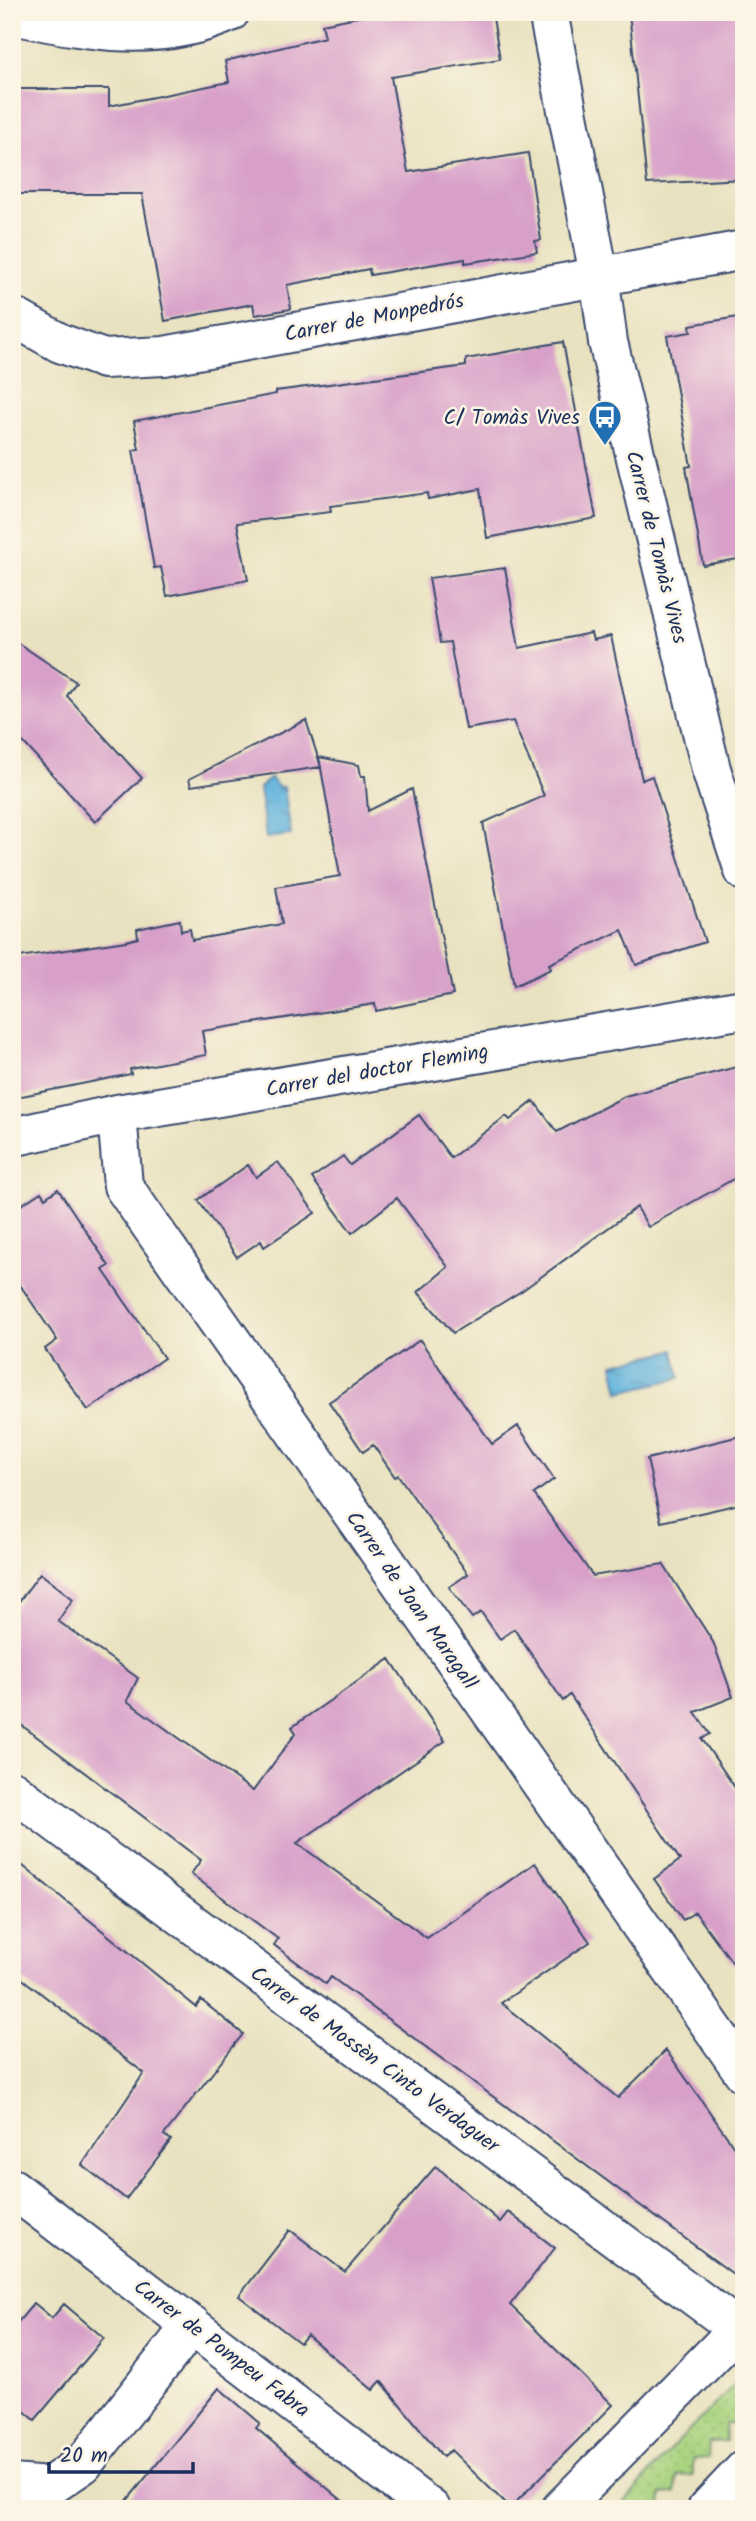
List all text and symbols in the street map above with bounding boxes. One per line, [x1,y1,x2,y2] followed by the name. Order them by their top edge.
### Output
[282,285,467,352] street label: Carrer de Monpedrós
[586,398,624,447] bus stop icon: C/ Tomàs Vives
[443,402,580,435] place label: C/ Tomàs Vives
[616,447,695,647] street label: Carrer de Tomàs Vives
[263,1036,491,1107] street label: Carrer del doctor Fleming
[337,1505,485,1697] street label: Carrer de Joan Maragall
[242,1958,507,2163] street label: Carrer de Mossèn Cinto Verdaguer
[126,2272,316,2427] street label: Carrer de Pompeu Fabra
[49,2430,192,2474] scale bar
[60,2440,108,2473] text: 20 m

